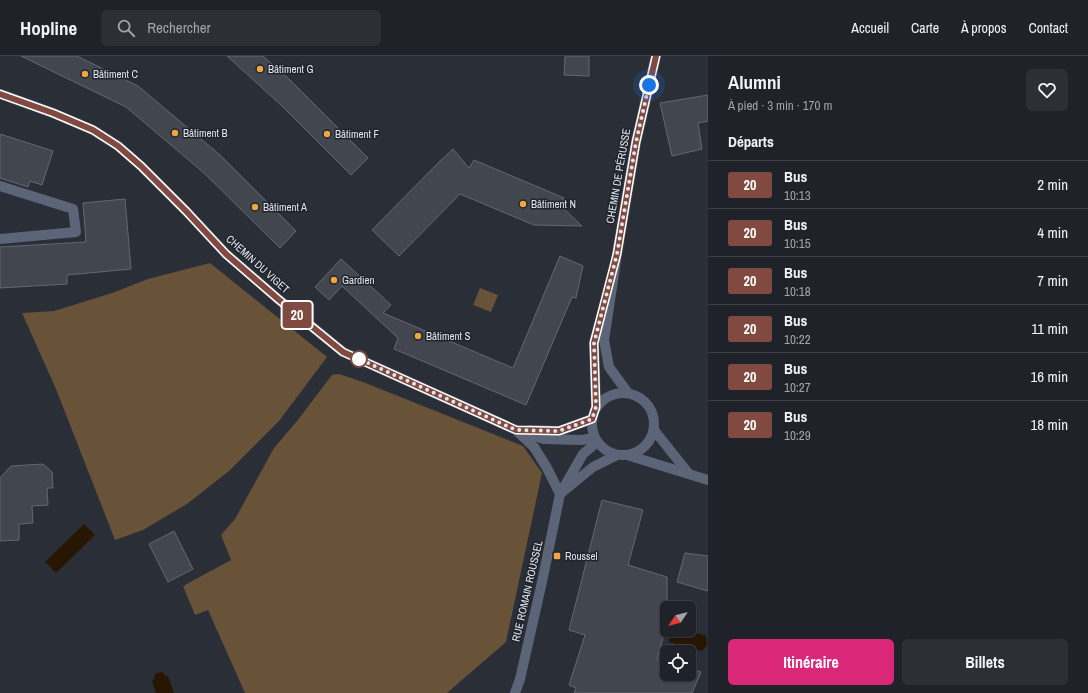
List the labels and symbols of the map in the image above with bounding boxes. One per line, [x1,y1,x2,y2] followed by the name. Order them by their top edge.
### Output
[268,62,314,76] place label: Bâtiment G
[255,64,265,74] marker: Bâtiment G
[93,67,139,81] place label: Bâtiment C
[80,69,90,79] marker: Bâtiment C
[639,75,659,95] your location
[183,126,228,140] place label: Bâtiment B
[335,127,380,141] place label: Bâtiment F
[603,127,633,225] street label: CHEMIN DE PÉRUSSE
[170,128,180,138] marker: Bâtiment B
[322,129,332,139] marker: Bâtiment F
[531,197,576,211] place label: Bâtiment N
[518,199,528,209] marker: Bâtiment N
[263,200,308,214] place label: Bâtiment A
[250,202,260,212] marker: Bâtiment A
[223,232,293,297] street label: CHEMIN DU VIGET
[342,273,375,287] place label: Gardien
[329,275,339,285] marker: Gardien
[279,302,315,328] line badge: 20
[426,329,471,343] place label: Bâtiment S
[413,331,423,341] marker: Bâtiment S
[350,350,368,368] unlabelled marker
[509,539,545,643] street label: RUE ROMAIN ROUSSEL
[565,549,598,563] place label: Roussel
[552,551,562,561] marker: Roussel
[660,601,696,637] north arrow

